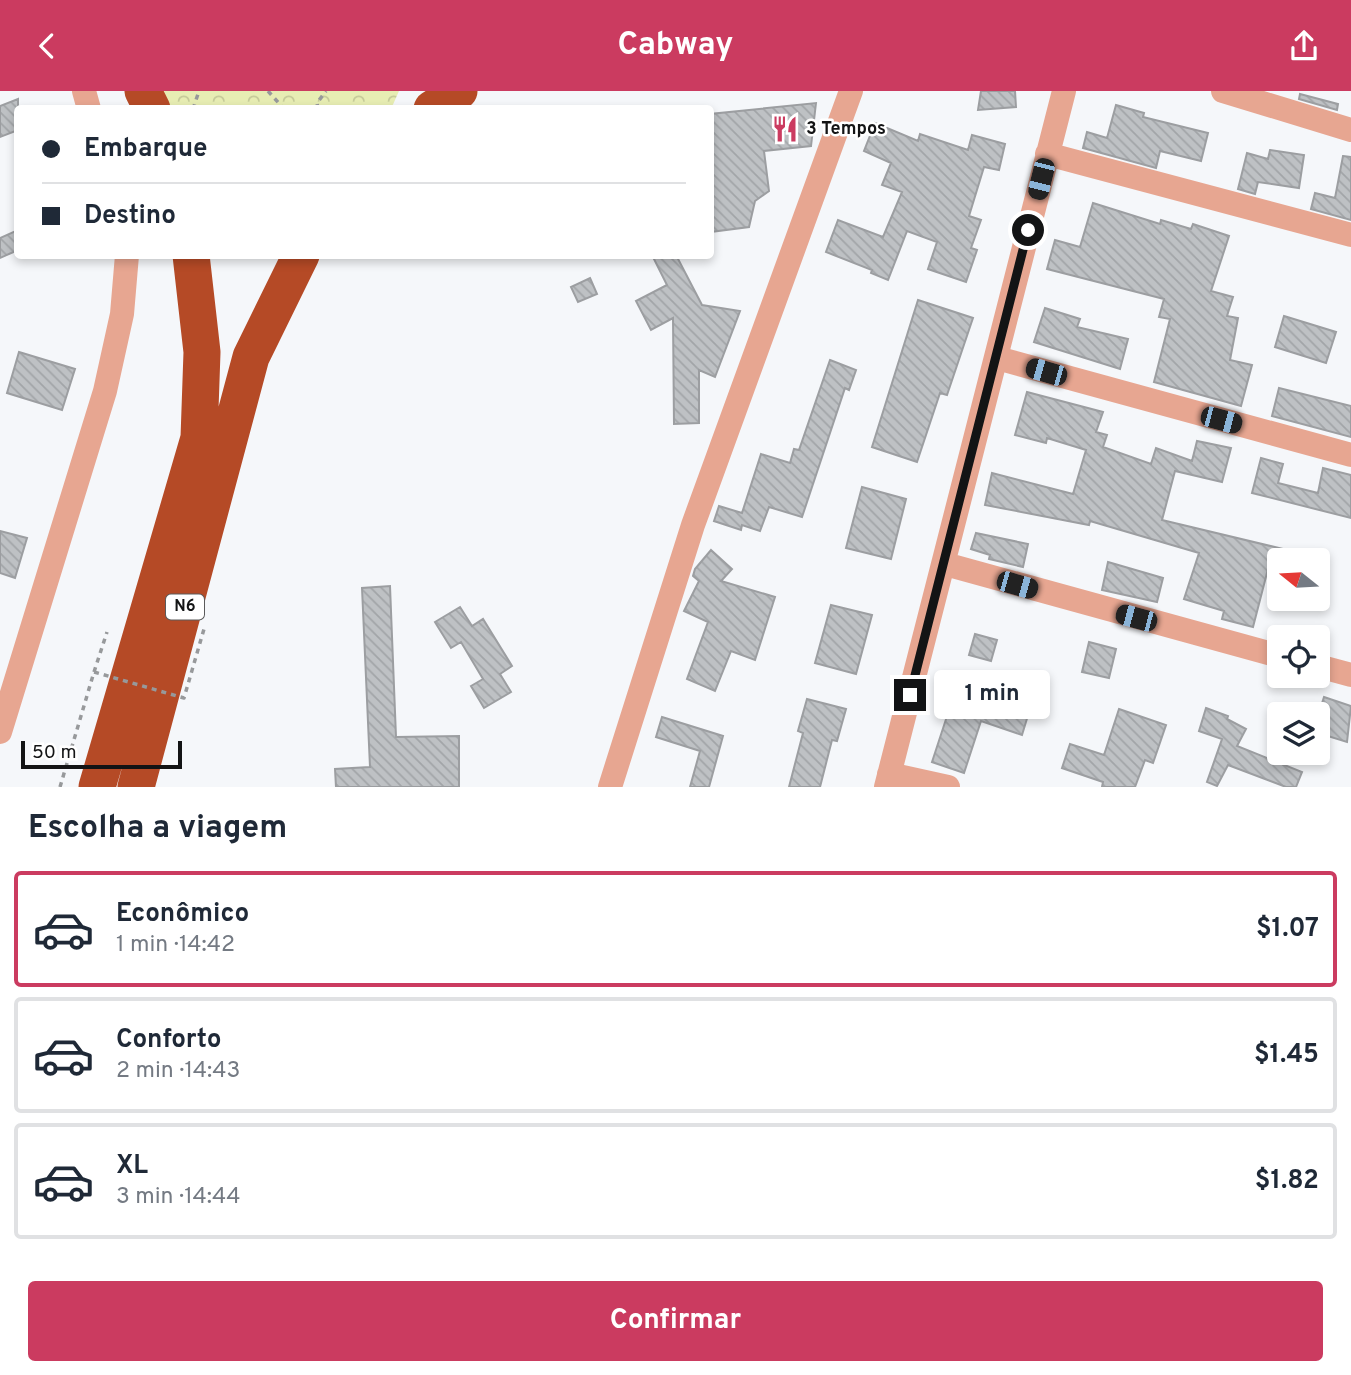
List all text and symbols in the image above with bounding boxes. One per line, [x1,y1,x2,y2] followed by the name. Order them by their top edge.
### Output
[618,26,733,66] text: Cabway
[28,27,66,65] icon: back
[1285,27,1323,65] icon: share
[770,114,800,144] restaurant icon: 3 Tempos
[806,118,886,141] place label: 3 Tempos
[84,133,207,166] text: Embarque
[1026,156,1057,202] car
[84,200,176,233] text: Destino
[1012,214,1044,246] route start
[1023,356,1070,388] car
[1198,404,1245,436] car
[1267,548,1330,611] north arrow
[1267,548,1330,765] map controls
[994,569,1041,601] car
[166,594,204,619] road number: N6
[1113,602,1160,634] car
[1267,625,1330,688] button: locate
[934,671,1050,719] callout: 1 min
[894,679,926,711] route end
[964,680,1020,709] text: 1 min
[1267,702,1330,765] button: layers
[21,738,182,770] scale bar
[32,741,77,765] text: 50 m
[28,809,287,849] text: Escolha a viagem
[32,898,95,961] icon: car
[116,898,249,931] text: Econômico
[1256,913,1319,946] text: $1.07
[116,931,235,960] text: 1 min · 14:42
[32,1024,95,1087] icon: car
[116,1024,222,1057] text: Conforto
[1254,1039,1319,1072] text: $1.45
[116,1057,240,1086] text: 2 min · 14:43
[32,1150,95,1213] icon: car
[116,1150,148,1183] text: XL
[1255,1165,1319,1198] text: $1.82
[116,1183,240,1212] text: 3 min · 14:44
[28,1281,1323,1361] button: Confirmar

